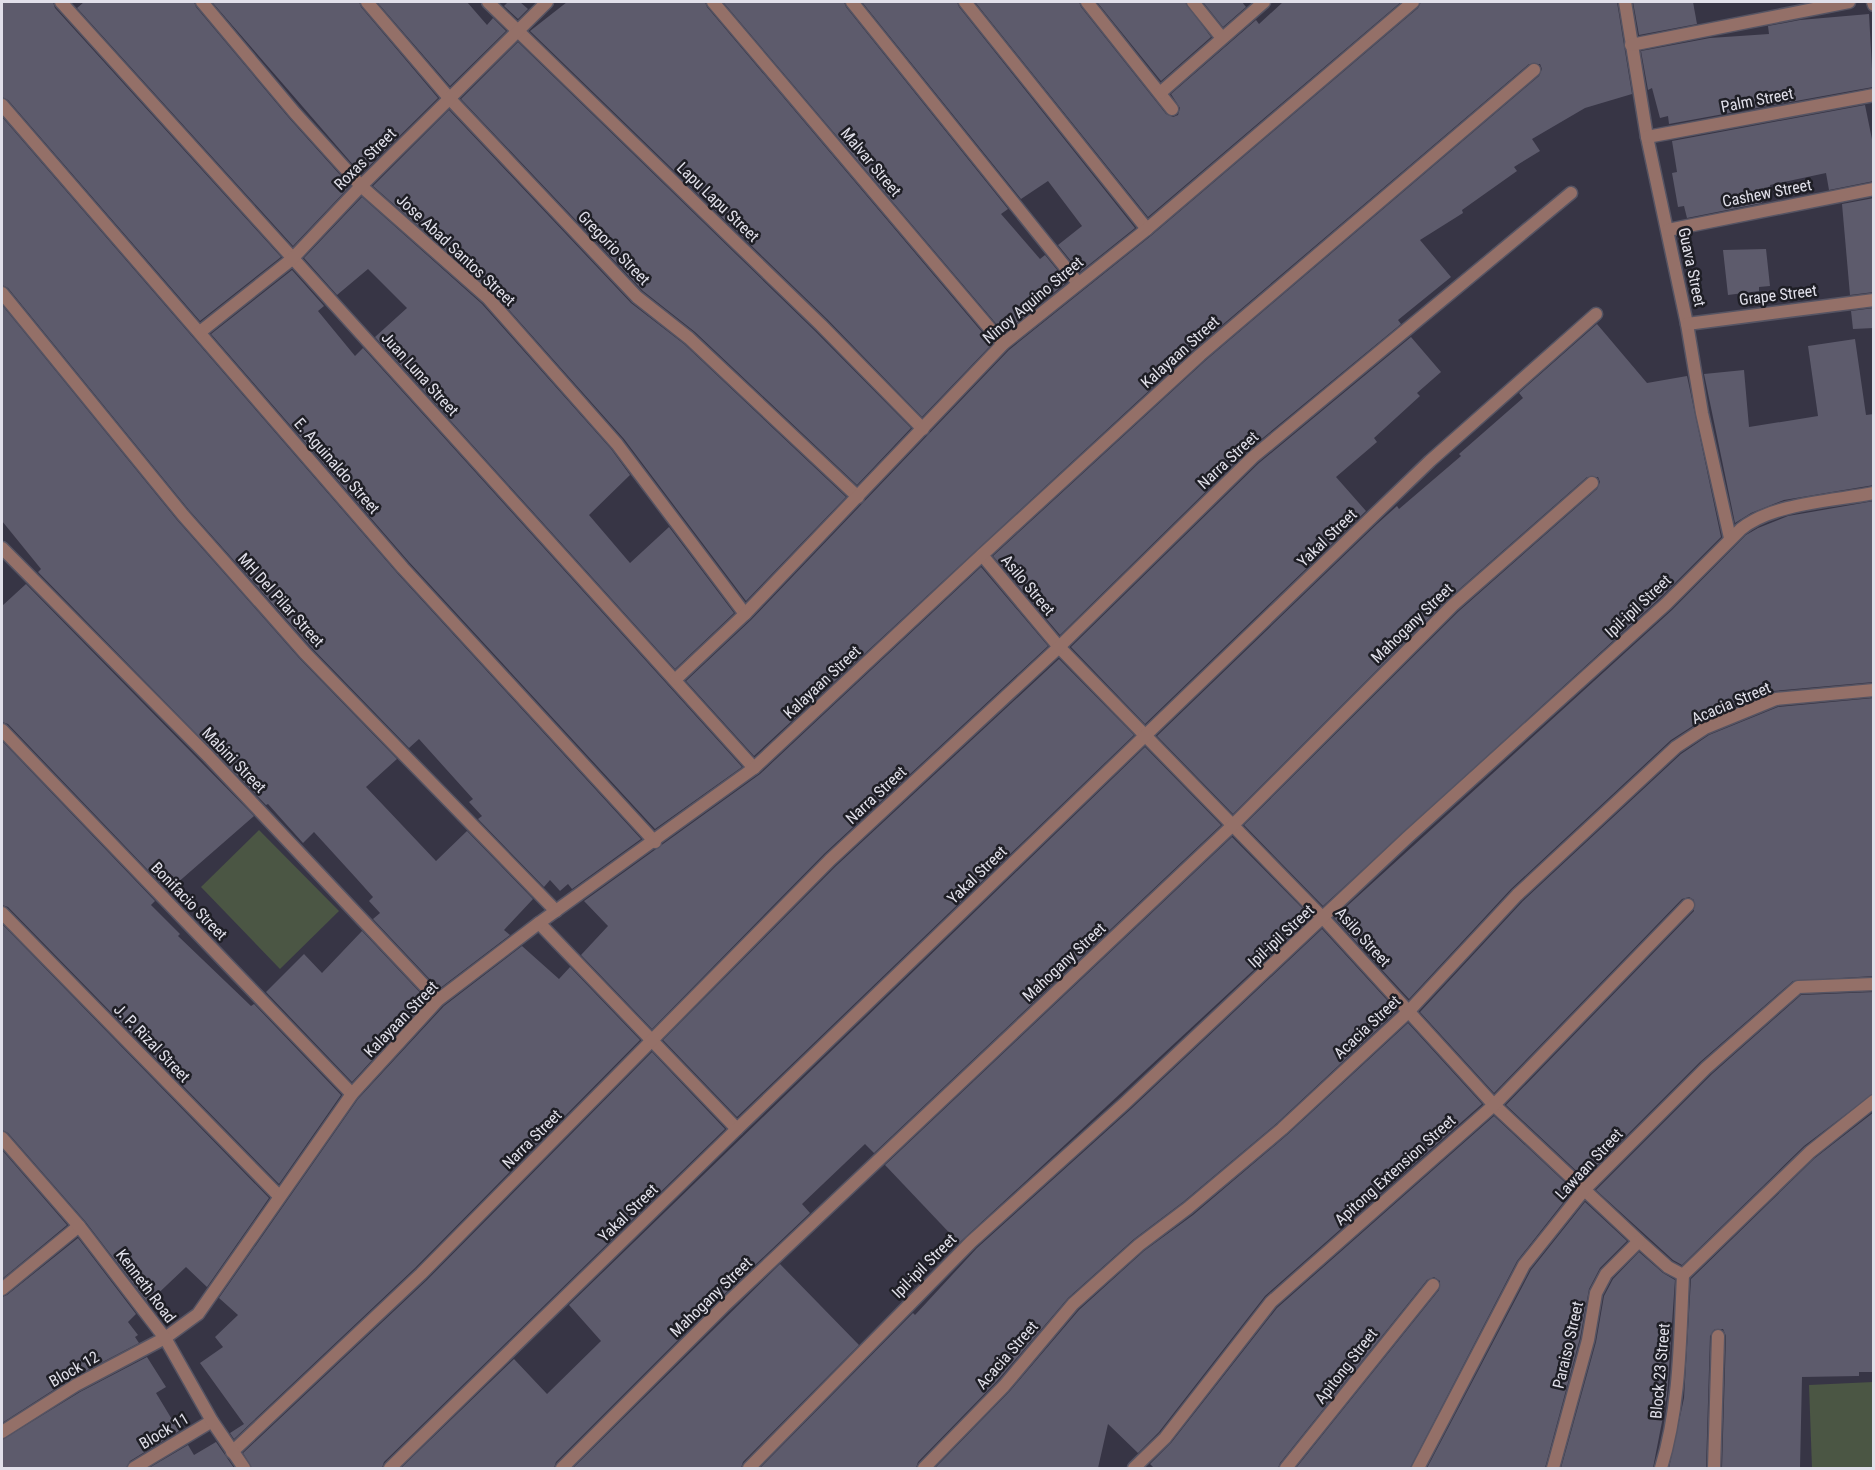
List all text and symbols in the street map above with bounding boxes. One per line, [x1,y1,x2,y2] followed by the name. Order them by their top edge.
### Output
[1719,84,1795,116] street label: Palm Street
[330,124,400,194] street label: Roxas Street
[837,124,905,200] street label: Malvar Street
[673,158,763,246] street label: Lapu Lapu Street
[1721,175,1814,211] street label: Cashew Street
[393,190,520,310] street label: Jose Abad Santos Street
[574,207,654,289] street label: Gregorio Street
[1674,226,1710,308] street label: Guava Street
[979,252,1087,348] street label: Ninoy Aquino Street
[1738,281,1818,309] street label: Grape Street
[1137,312,1223,392] street label: Kalayaan Street
[377,328,463,420] street label: Juan Luna Street
[290,414,384,518] street label: E. Aguinaldo Street
[1194,427,1262,493] street label: Narra Street
[1293,505,1361,571] street label: Yakal Street
[234,549,328,651] street label: MH Del Pilar Street
[997,551,1059,619] street label: Asilo Street
[1601,570,1675,641] street label: Ipil-ipil Street
[1367,579,1457,667] street label: Mahogany Street
[780,641,865,723] street label: Kalayaan Street
[1689,678,1774,728] street label: Acacia Street
[198,723,270,797] street label: Mabini Street
[842,762,910,828] street label: Narra Street
[943,842,1011,908] street label: Yakal Street
[147,858,231,944] street label: Bonifacio Street
[1244,900,1318,971] street label: Ipil-ipil Street
[1331,903,1395,971] street label: Asilo Street
[1019,919,1110,1005] street label: Mahogany Street
[360,977,442,1061] street label: Kalayaan Street
[1330,991,1404,1063] street label: Acacia Street
[110,1000,194,1086] street label: J. P. Rizal Street
[498,1105,566,1173] street label: Narra Street
[1331,1111,1459,1229] street label: Apitong Extension Street
[1551,1124,1627,1203] street label: Lawaan Street
[594,1180,662,1246] street label: Yakal Street
[888,1230,960,1302] street label: Ipil-ipil Street
[112,1245,180,1327] street label: Kenneth Road
[666,1253,756,1341] street label: Mahogany Street
[1549,1299,1587,1390] street label: Paraiso Street
[972,1317,1042,1393] street label: Acacia Street
[1646,1322,1674,1419] street label: Block 23 Street
[1311,1324,1381,1407] street label: Apitong Street
[46,1347,102,1391] street label: Block 12
[136,1409,192,1453] street label: Block 11

